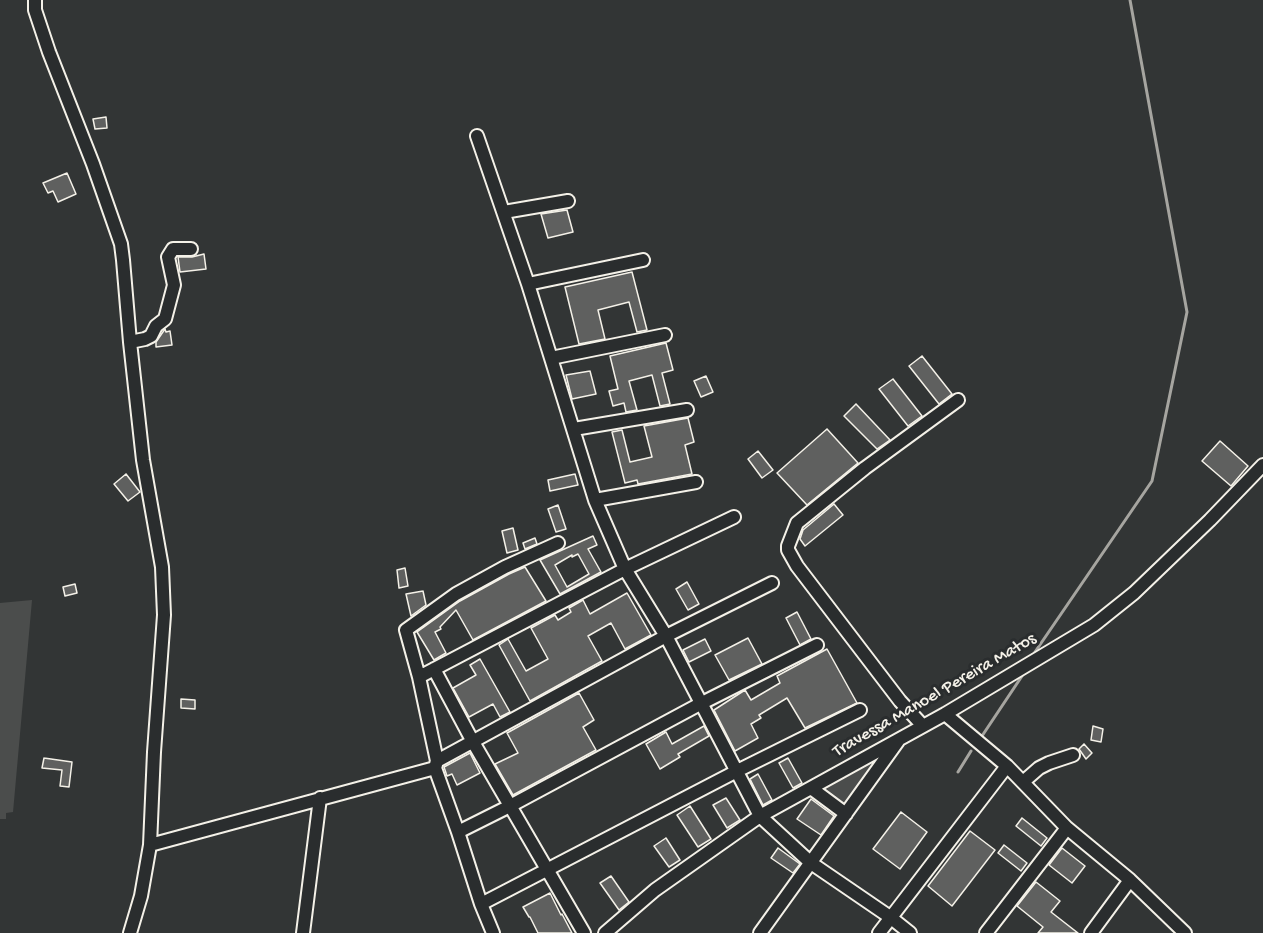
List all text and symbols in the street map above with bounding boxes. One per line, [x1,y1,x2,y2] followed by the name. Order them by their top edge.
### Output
[830,629,1040,763] street label: Travessa Manoel Pereira Matos

